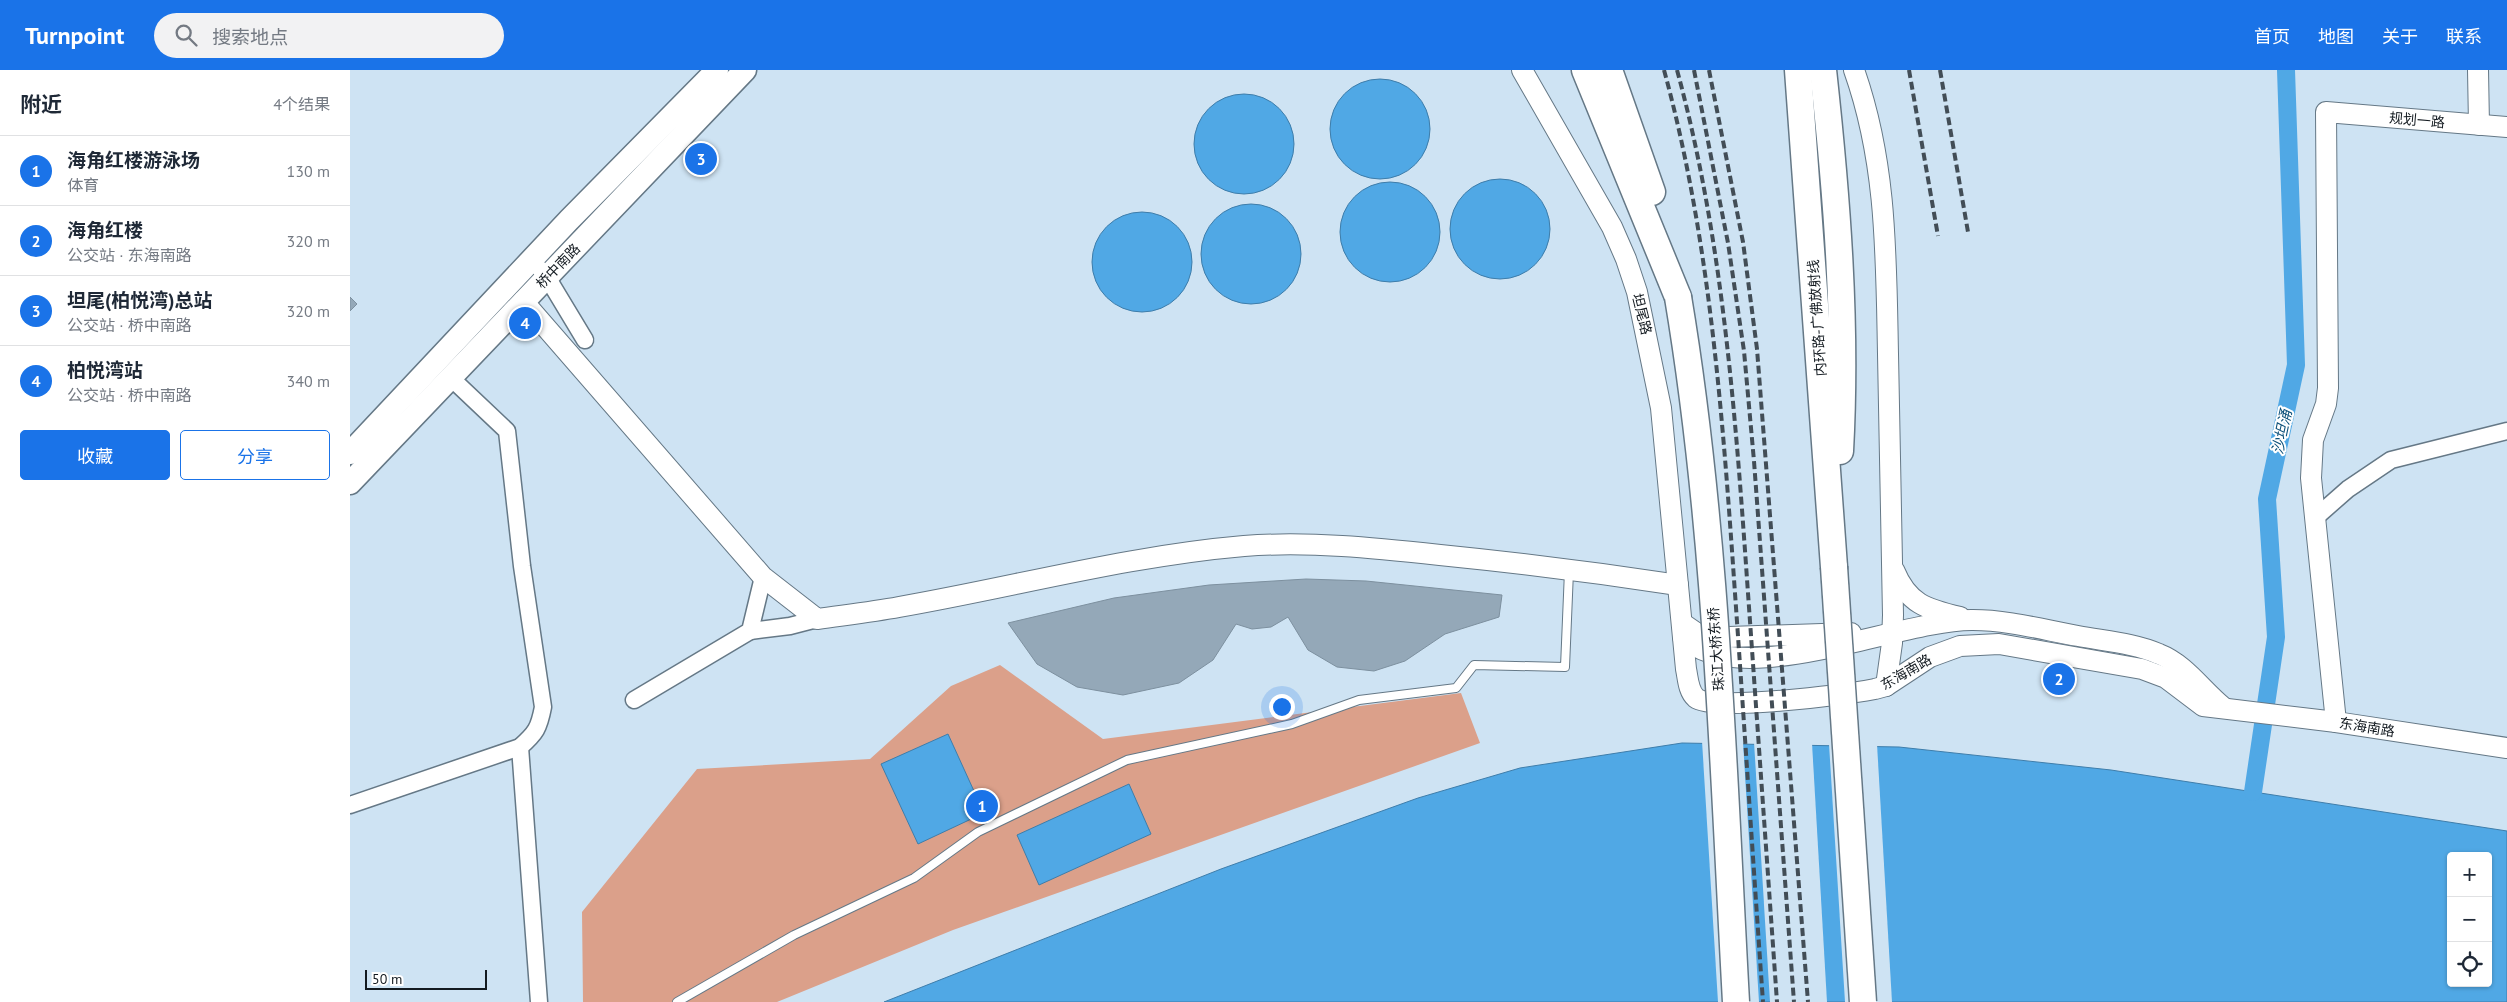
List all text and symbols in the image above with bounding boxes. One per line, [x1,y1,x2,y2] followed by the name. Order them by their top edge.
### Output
[154,13,504,58] search box
[25,20,124,51] text: Turnpoint
[172,21,200,49] icon: search
[212,25,288,49] text: 搜索地点
[2254,25,2290,48] text: 首页
[2318,25,2354,48] text: 地图
[2382,25,2418,48] text: 关于
[2446,25,2482,48] text: 联系
[20,91,62,118] text: 附近
[273,94,330,114] text: 4个结果
[2388,109,2446,131] street label: 规划一路
[685,140,717,178] pin: 3
[67,148,200,172] text: 海角红楼游泳场
[31,161,41,181] text: 1
[287,161,330,181] text: 130 m
[67,175,99,195] text: 体育
[67,218,143,242] text: 海角红楼
[31,231,41,251] text: 2
[287,231,330,251] text: 320 m
[532,240,584,292] street label: 桥中南路
[67,245,192,265] text: 公交站 · 东海南路
[1804,259,1830,377] street label: 内环路-广佛放射线
[67,288,212,312] text: 坦尾(柏悦湾)总站
[1628,291,1656,337] street label: 坦尾路
[31,301,41,321] text: 3
[287,301,330,321] text: 320 m
[509,304,541,342] pin: 4
[67,315,192,335] text: 公交站 · 桥中南路
[67,358,143,382] text: 柏悦湾站
[31,371,41,391] text: 4
[287,371,330,391] text: 340 m
[67,385,192,405] text: 公交站 · 桥中南路
[2268,406,2296,456] water label: 沙坦涌
[20,430,170,480] button: 收藏
[180,430,330,480] button: 分享
[1704,606,1728,692] street label: 珠江大桥东桥
[1877,650,1935,694] street label: 东海南路
[2043,660,2075,698] pin: 2
[1269,694,1295,720] your location
[2338,714,2396,740] street label: 东海南路
[966,787,998,825] pin: 1
[2447,852,2492,987] map controls
[2447,852,2492,897] button: +
[2447,897,2492,942] button: −
[2447,942,2492,987] button: locate
[365,967,488,990] scale bar
[372,970,402,988] text: 50 m

